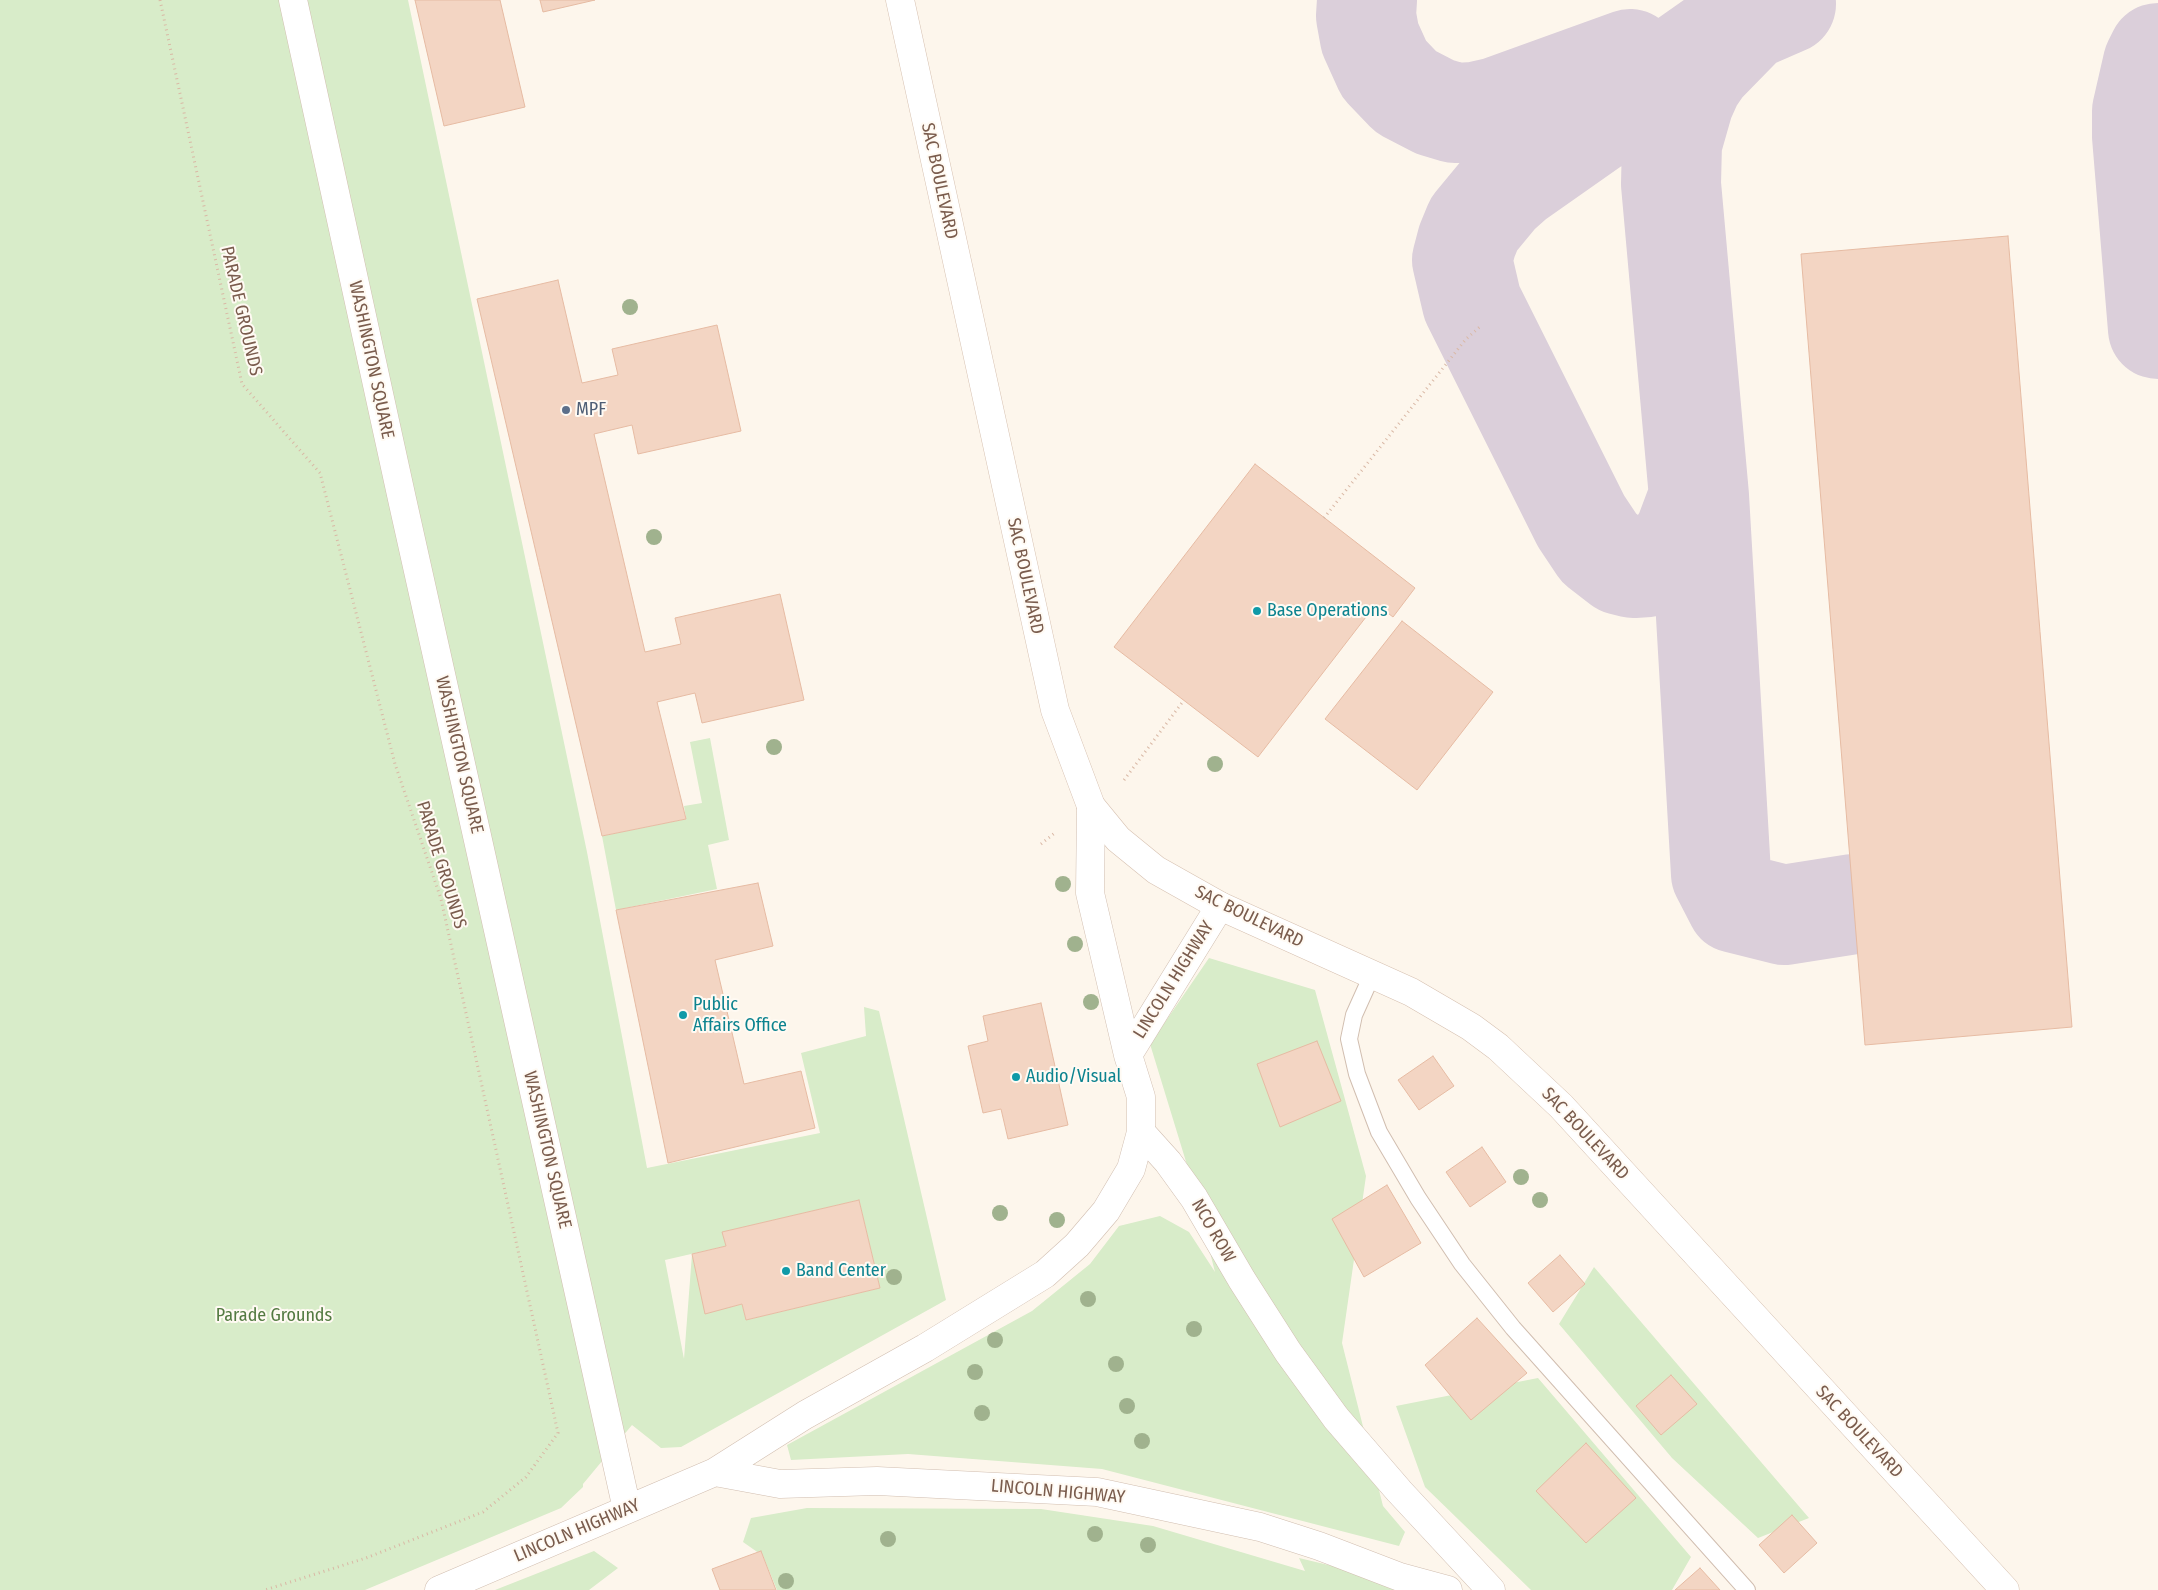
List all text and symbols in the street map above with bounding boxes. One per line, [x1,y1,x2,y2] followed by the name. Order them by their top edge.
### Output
[916,121,962,241] street label: SAC BOULEVARD
[216,244,266,378] street label: PARADE GROUNDS
[344,279,398,441] street label: WASHINGTON SQUARE
[576,399,606,421] place label: MPF
[560,404,572,416] marker: MPF
[1002,516,1048,636] street label: SAC BOULEVARD
[1267,600,1388,622] place label: Base Operations
[1251,605,1263,617] marker: Base Operations
[430,674,488,836] street label: WASHINGTON SQUARE
[411,799,471,931] street label: PARADE GROUNDS
[1191,881,1307,953] street label: SAC BOULEVARD
[1129,917,1219,1043] street label: LINCOLN HIGHWAY
[693,994,787,1036] place label: Public Affairs Office
[677,1009,689,1021] marker: Public Affairs Office
[1026,1066,1121,1088] place label: Audio/Visual
[518,1069,576,1231] street label: WASHINGTON SQUARE
[1010,1071,1022,1083] marker: Audio/Visual
[1537,1083,1633,1185] street label: SAC BOULEVARD
[1186,1195,1240,1267] street label: NCO ROW
[796,1260,886,1282] place label: Band Center
[780,1265,792,1277] marker: Band Center
[216,1305,332,1327] park label: Parade Grounds
[1811,1381,1907,1483] street label: SAC BOULEVARD
[990,1475,1126,1509] street label: LINCOLN HIGHWAY
[511,1495,643,1567] street label: LINCOLN HIGHWAY

